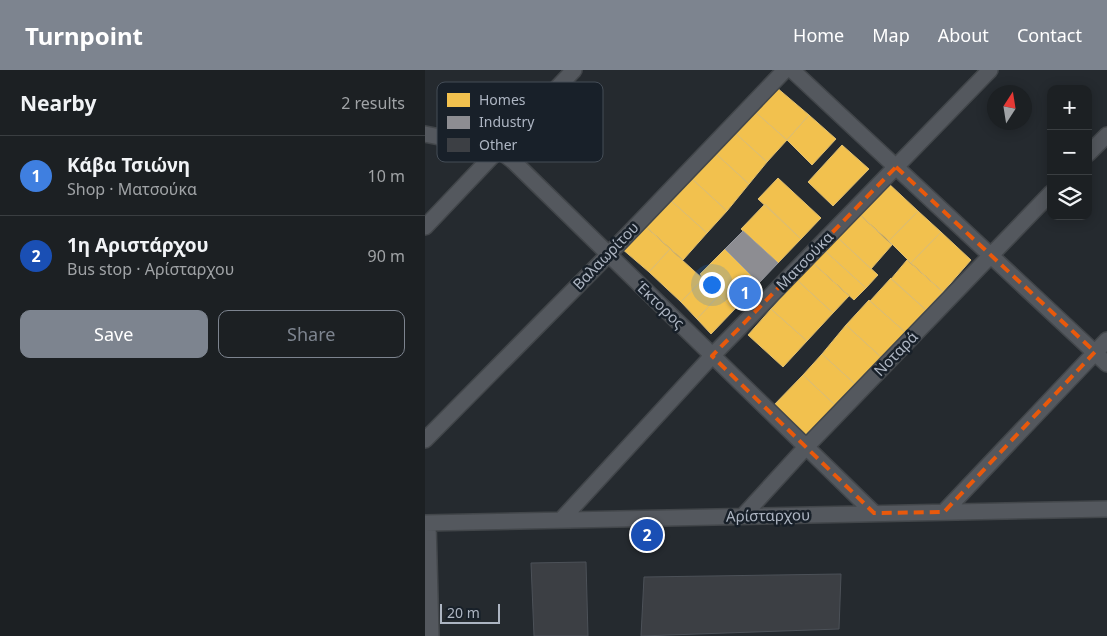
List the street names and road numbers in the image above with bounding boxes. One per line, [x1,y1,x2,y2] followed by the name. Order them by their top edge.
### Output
[568,217,643,293] street label: Βαλαωρίτου
[771,226,838,294] street label: Ματσούκα
[632,276,689,332] street label: Έκτορος
[869,326,922,380] street label: Νοταρά
[726,504,810,526] street label: Αρίσταρχου

